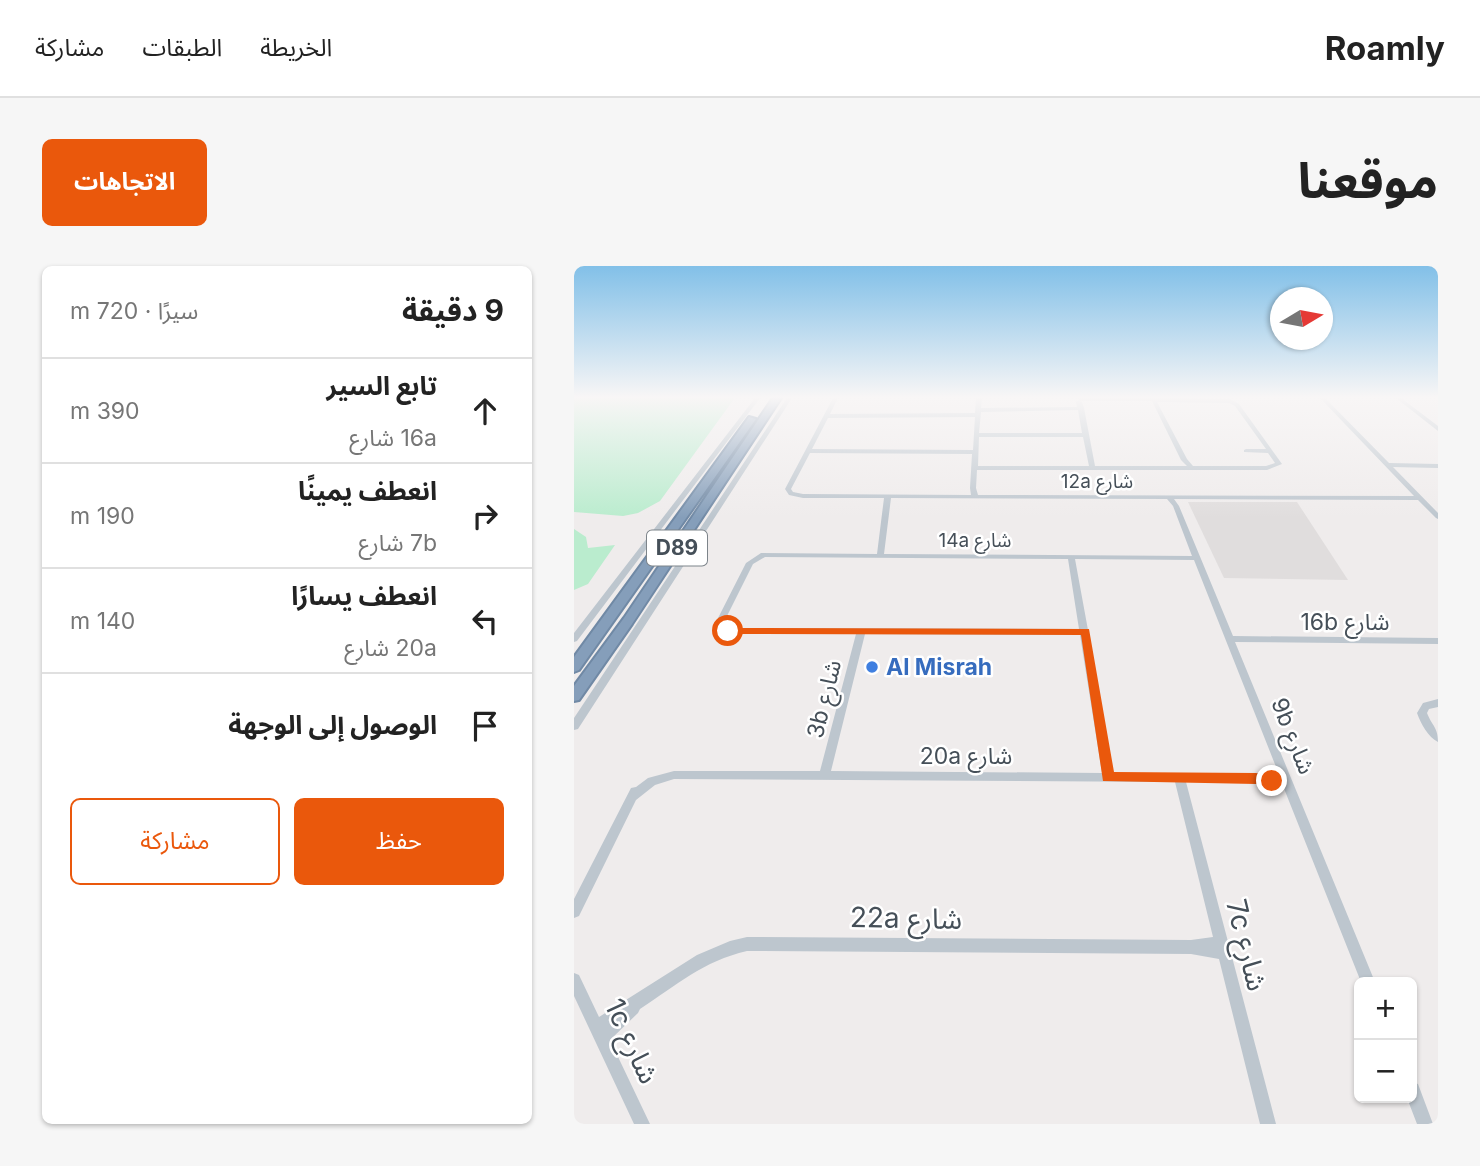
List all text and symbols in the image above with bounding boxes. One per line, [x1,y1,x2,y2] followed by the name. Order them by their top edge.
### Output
[1325,28,1445,68] text: Roamly
[35,33,104,62] text: مشاركة
[142,33,222,62] text: الطبقات
[260,33,332,62] text: الخريطة
[42,139,207,226] button: الاتجاهات
[1298,151,1438,210] text: موقعنا
[1270,287,1333,350] north arrow
[402,292,504,328] text: 9 دقيقة
[70,297,198,325] text: سيرًا · 720 m
[327,370,437,401] text: تابع السير
[466,392,504,430] icon: ahead
[70,397,140,425] text: 390 m
[349,424,437,452] text: 16a شارع
[1061,470,1133,495] street label: 12a شارع
[298,475,437,506] text: انعطف يمينًا
[466,497,504,535] icon: right
[70,502,135,530] text: 190 m
[359,529,437,557] text: 7b شارع
[938,529,1012,554] street label: 14a شارع
[647,530,707,566] road number: D89
[291,580,437,611] text: انعطف يسارًا
[466,602,504,640] icon: left
[70,607,135,635] text: 140 m
[1301,608,1390,639] street label: 16b شارع
[712,615,743,646] route start
[344,634,437,662] text: 20a شارع
[886,653,992,681] place label: Al Misrah
[801,657,850,742] street label: 3b شارع
[864,659,880,675] marker: Al Misrah
[1262,694,1321,779] street label: 9b شارع
[466,707,504,745] icon: arrive
[228,709,437,740] text: الوصول إلى الوجهة
[920,742,1012,773] street label: 20a شارع
[1256,765,1287,796] route end
[70,798,280,885] button: مشاركة
[294,798,504,885] button: حفظ
[1215,896,1275,995] street label: 7c شارع
[849,900,962,940] street label: 22a شارع
[1354,977,1417,1103] map controls
[1354,977,1417,1040] button: +
[594,993,666,1091] street label: 1c شارع
[1354,1040,1417,1103] button: −

